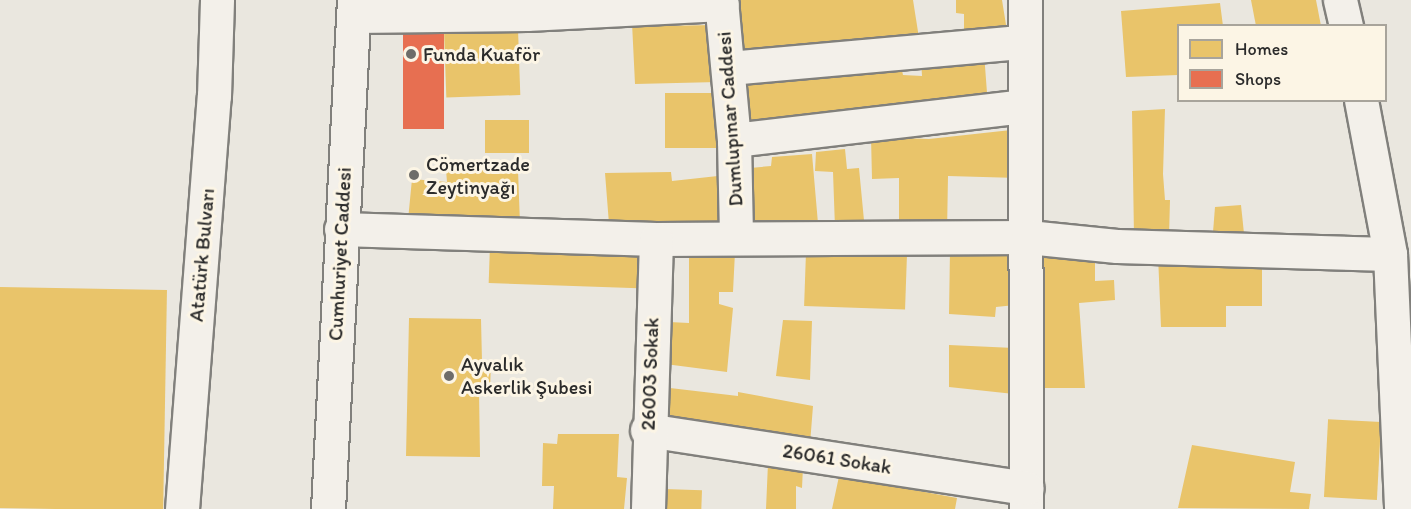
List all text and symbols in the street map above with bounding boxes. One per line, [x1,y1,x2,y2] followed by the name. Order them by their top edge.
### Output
[1177,24,1387,102] legend
[712,30,748,208] street label: Dumlupınar Caddesi
[1235,38,1288,60] text: Homes
[423,42,539,66] place label: Funda Kuaför
[404,47,418,61] marker: Funda Kuaför
[1235,68,1281,90] text: Shops
[426,152,530,199] place label: Cömertzade Zeytinyağı
[323,166,357,342] street label: Cumhuriyet Caddesi
[407,168,421,182] marker: Cömertzade Zeytinyağı
[184,187,220,323] street label: Atatürk Bulvarı
[636,317,664,431] street label: 26003 Sokak
[461,352,592,399] place label: Ayvalık Askerlik Şubesi
[442,369,456,383] marker: Ayvalık Askerlik Şubesi
[781,439,893,479] street label: 26061 Sokak

